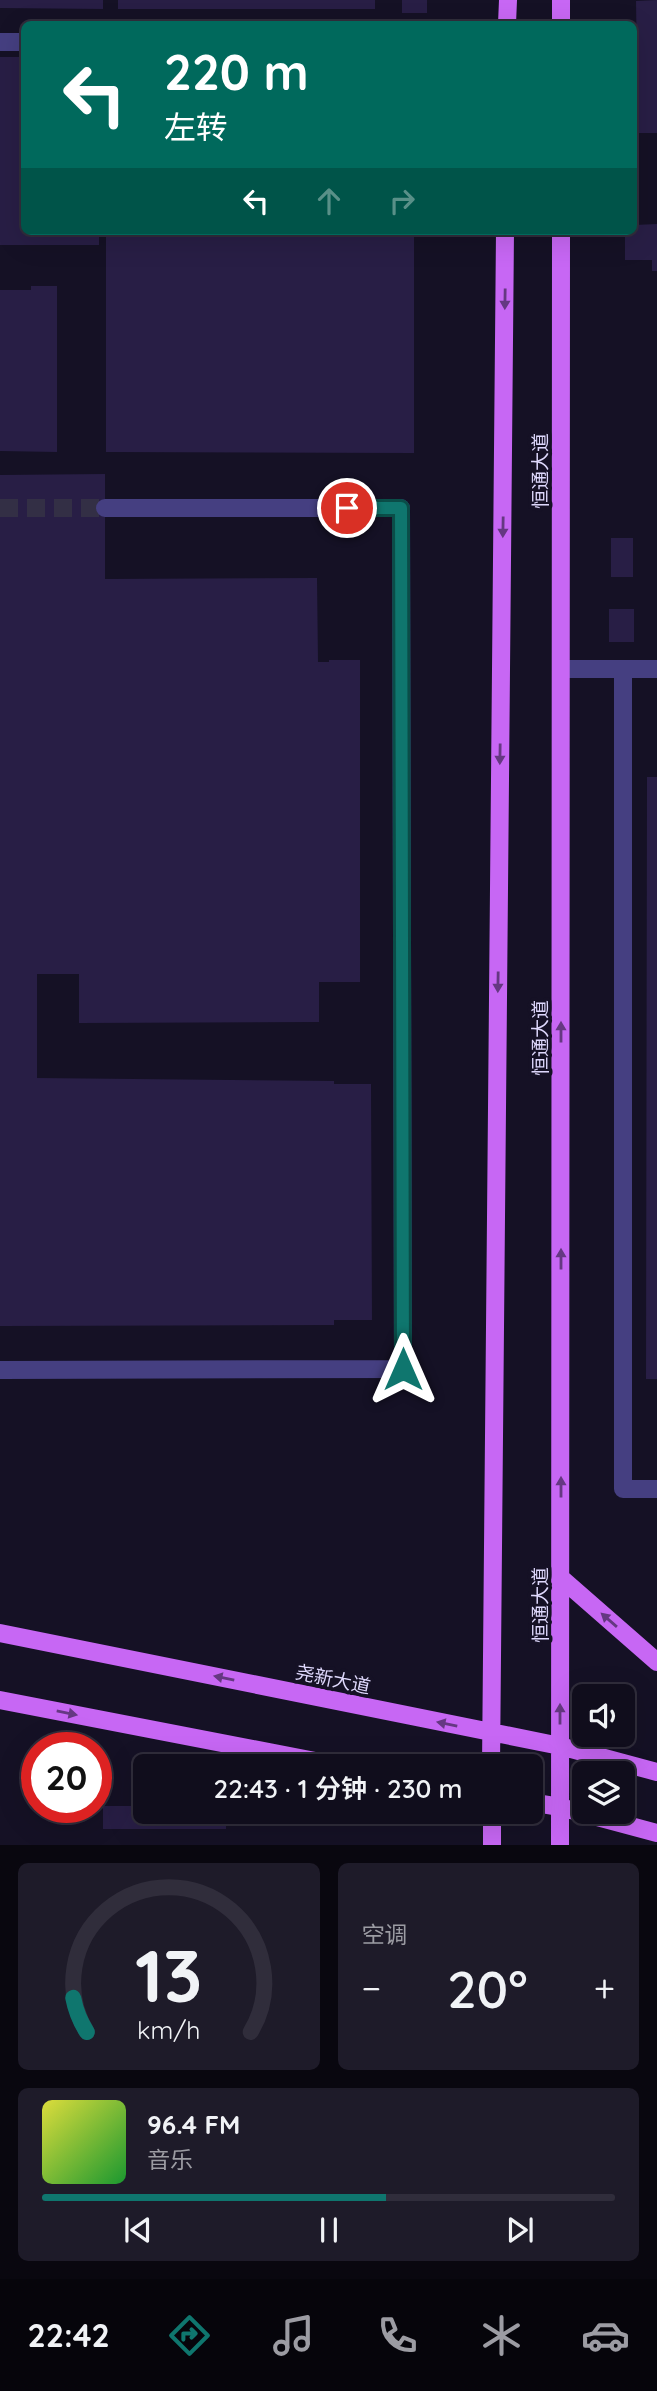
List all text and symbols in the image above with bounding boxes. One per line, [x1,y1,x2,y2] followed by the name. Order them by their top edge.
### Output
[164,41,309,102] text: 220 m
[49,49,140,140] icon: left
[164,107,228,147] text: 左转
[237,182,275,220] icon: left
[310,182,348,220] icon: ahead
[383,182,421,220] icon: right
[499,288,511,310] one-way arrow
[528,433,552,509] street label: 恒通大道
[317,478,377,538] pin
[328,489,366,527] icon: arrive
[497,516,509,538] one-way arrow
[495,743,506,765] one-way arrow
[492,971,504,993] one-way arrow
[528,1000,552,1076] street label: 恒通大道
[555,1021,567,1043] one-way arrow
[555,1248,567,1270] one-way arrow
[366,1332,440,1406] position arrow
[555,1476,567,1498] one-way arrow
[528,1567,552,1643] street label: 恒通大道
[600,1612,618,1628] one-way arrow
[293,1659,373,1699] street label: 尧新大道
[213,1673,235,1684] one-way arrow
[572,1684,635,1824] map controls
[572,1684,635,1747] button: sound
[554,1703,566,1725] one-way arrow
[56,1708,78,1719] one-way arrow
[436,1718,458,1729] one-way arrow
[21,1732,112,1823] speed limit sign: 20
[572,1761,635,1824] button: layers
[214,1772,462,1805] text: 22:43 · 1 分钟 · 230 m
[362,1920,408,1949] text: 空调
[135,1930,202,2021] text: 13
[447,1956,528,2021] text: 20°
[362,1964,381,2012] text: −
[594,1964,615,2012] text: +
[137,2014,200,2045] text: km/h
[147,2108,240,2141] text: 96.4 FM
[147,2145,193,2174] text: 音乐
[119,2211,157,2249] icon: previous
[310,2211,348,2249] icon: pause
[501,2211,539,2249] icon: next
[165,2311,214,2360] icon: directions
[269,2311,318,2360] icon: music
[373,2311,422,2360] icon: phone
[477,2311,526,2360] icon: climate
[581,2311,630,2360] icon: car
[27,2315,110,2355] text: 22:42

